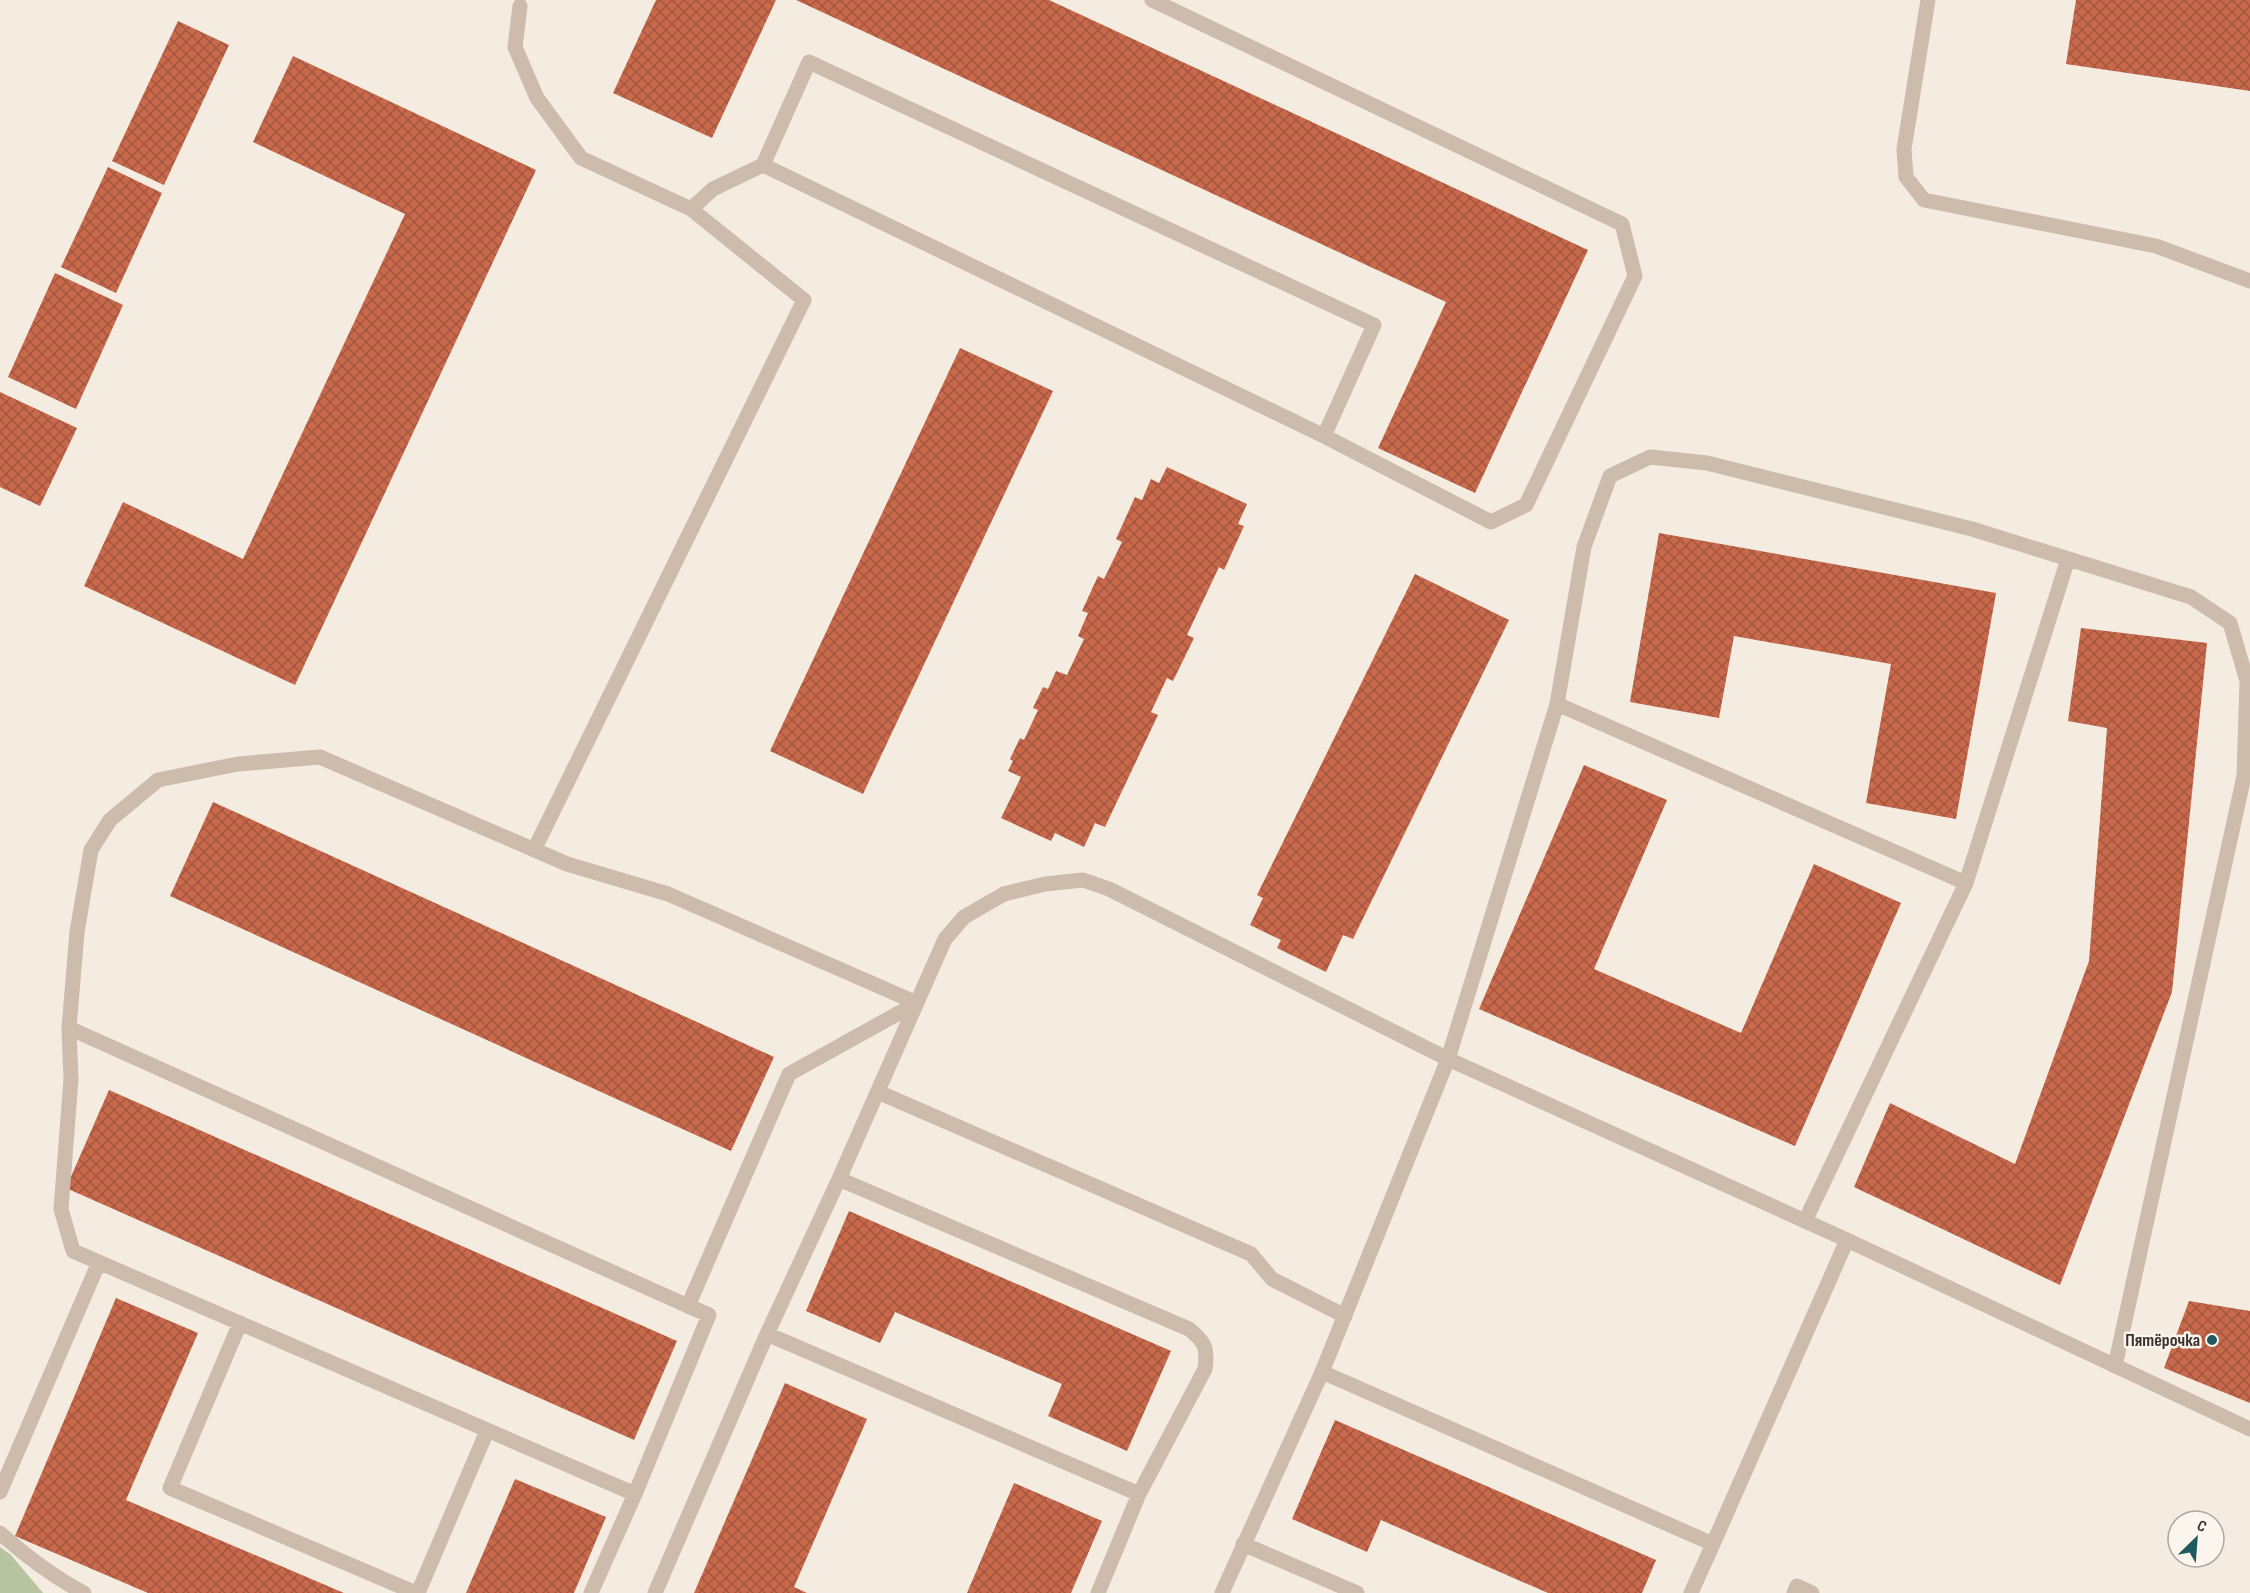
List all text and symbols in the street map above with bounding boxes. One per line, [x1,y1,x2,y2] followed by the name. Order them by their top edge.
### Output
[2125,1330,2200,1351] place label: Пятёрочка
[2205,1333,2219,1347] marker: Пятёрочка
[2166,1509,2226,1569] north arrow
[2194,1516,2209,1537] text: С

